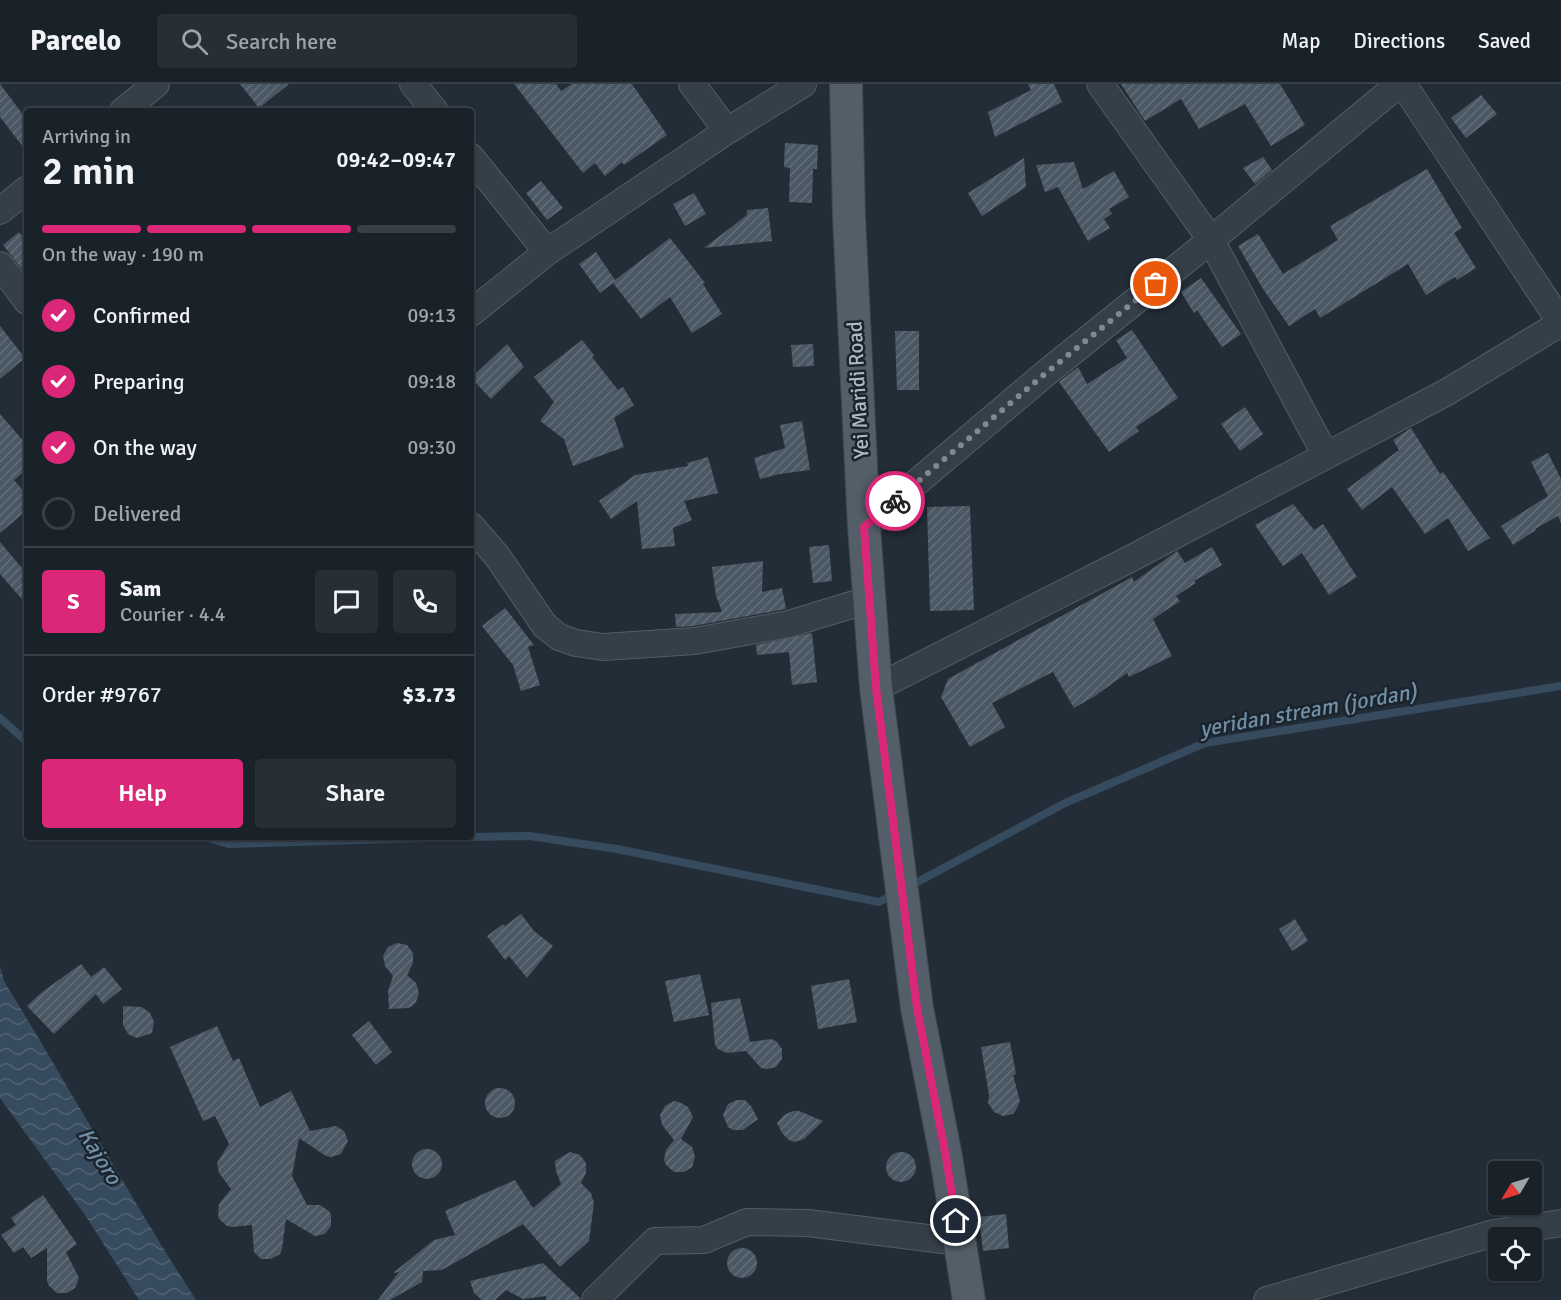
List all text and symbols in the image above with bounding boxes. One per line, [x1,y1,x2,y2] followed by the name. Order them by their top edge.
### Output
[157,14,577,68] search box
[30,24,121,58] text: Parcelo
[178,25,211,58] icon: search
[226,28,337,55] text: Search here
[1282,28,1320,54] text: Map
[1353,28,1445,54] text: Directions
[1478,28,1531,54] text: Saved
[42,124,131,149] text: Arriving in
[337,146,456,173] text: 09:42–09:47
[42,147,135,195] text: 2 min
[42,242,204,267] text: On the way · 190 m
[1130,258,1181,309] pin
[1139,267,1172,300] icon: bag
[42,299,75,332] icon: check
[93,302,191,329] text: Confirmed
[407,303,456,328] text: 09:13
[841,320,875,460] street label: Yei Maridi Road
[42,365,75,398] icon: check
[93,368,185,395] text: Preparing
[407,369,456,394] text: 09:18
[42,431,75,464] icon: check
[93,434,197,461] text: On the way
[407,435,456,460] text: 09:30
[865,471,925,531] courier
[879,485,912,518] icon: bike
[93,500,181,527] text: Delivered
[315,570,378,633] button: chat
[393,570,456,633] button: phone
[120,575,161,602] text: Sam
[67,588,80,615] text: S
[120,602,226,627] text: Courier · 4.4
[1196,677,1419,743] water label: yeridan stream (jordan)
[42,681,162,708] text: Order #9767
[402,681,456,708] text: $3.73
[42,759,243,828] button: Help
[255,759,456,828] button: Share
[72,1123,128,1190] water label: Kajoro
[1488,1161,1542,1215] north arrow
[1488,1161,1542,1281] map controls
[930,1195,981,1246] pin
[939,1204,972,1237] icon: home
[1488,1227,1542,1281] button: locate

